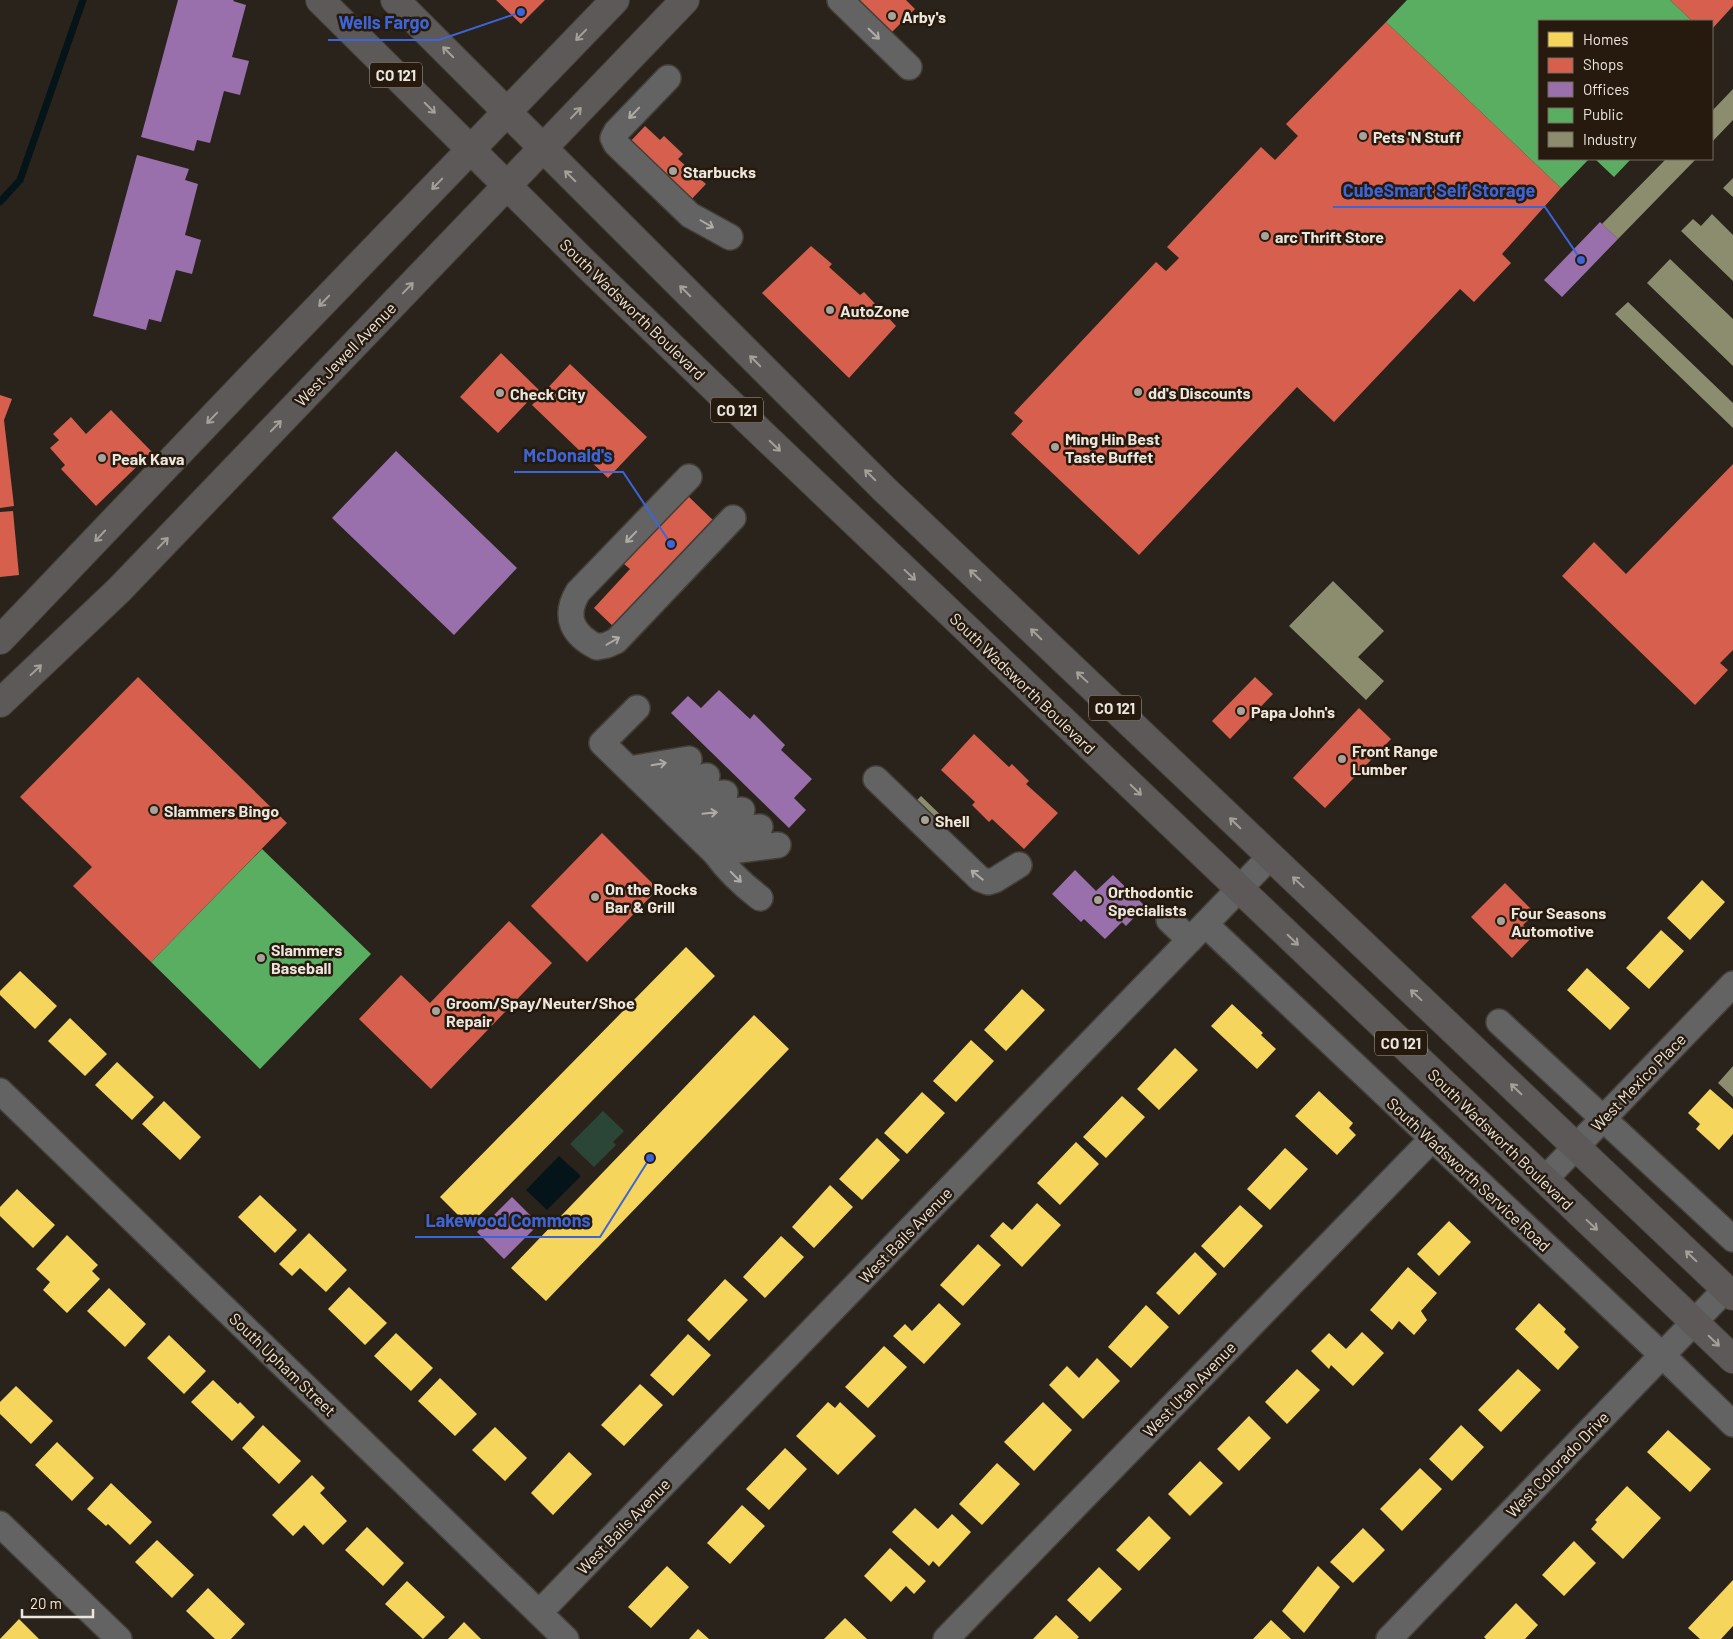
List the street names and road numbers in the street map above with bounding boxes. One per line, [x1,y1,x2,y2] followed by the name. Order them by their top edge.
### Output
[370,62,422,88] road number: CO 121
[556,235,710,383] street label: South Wadsworth Boulevard
[291,298,399,410] street label: West Jewell Avenue
[711,398,763,422] road number: CO 121
[946,609,1100,757] street label: South Wadsworth Boulevard
[1089,696,1141,720] road number: CO 121
[1587,1029,1689,1135] street label: West Mexico Place
[1375,1030,1427,1056] road number: CO 121
[1424,1065,1578,1213] street label: South Wadsworth Boulevard
[1383,1093,1555,1255] street label: South Wadsworth Service Road
[854,1183,956,1287] street label: West Bails Avenue
[226,1308,340,1420] street label: South Upham Street
[1139,1337,1239,1441] street label: West Utah Avenue
[1502,1407,1612,1521] street label: West Colorado Drive
[572,1474,674,1578] street label: West Bails Avenue

